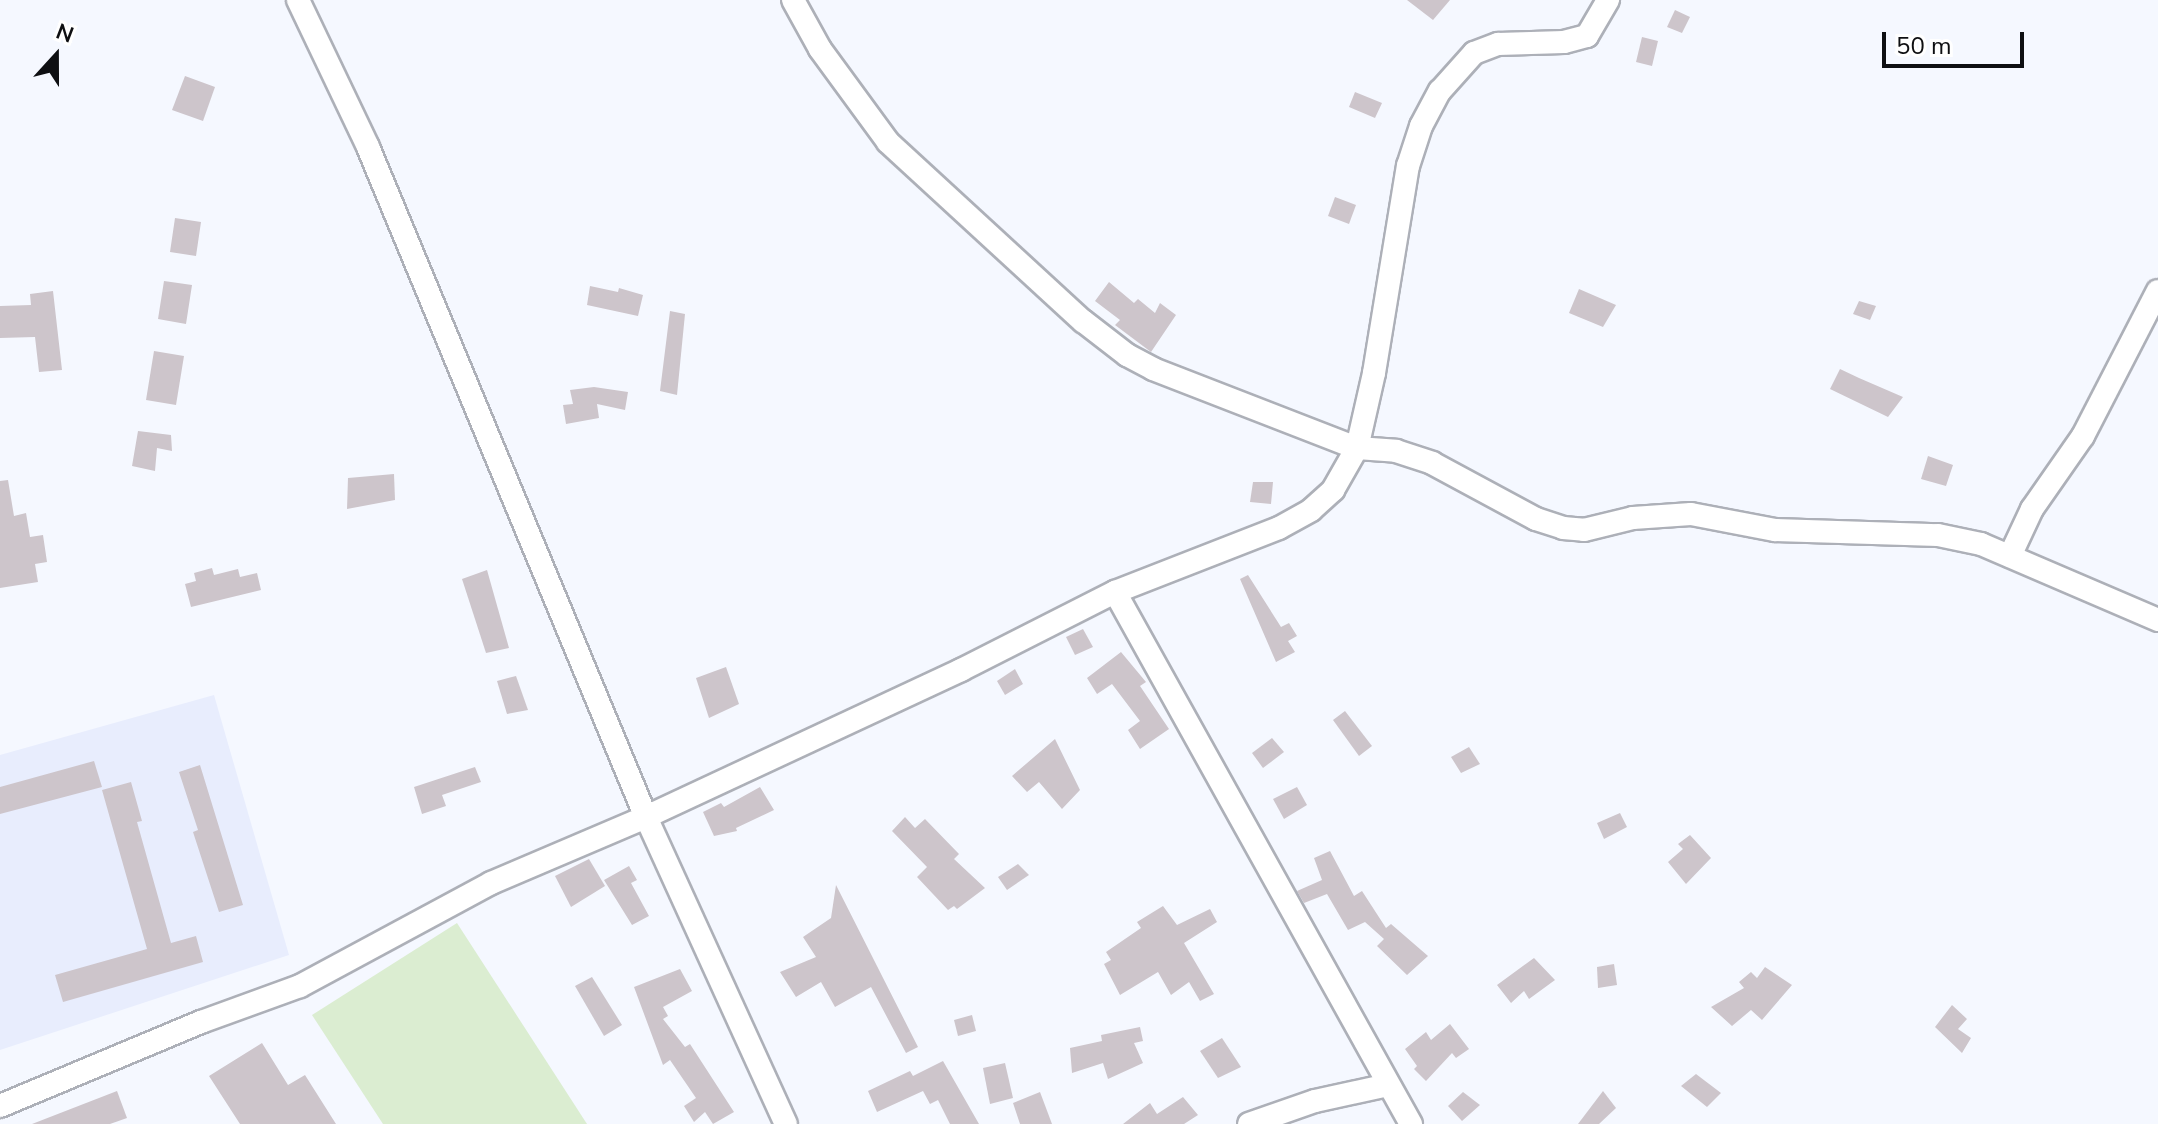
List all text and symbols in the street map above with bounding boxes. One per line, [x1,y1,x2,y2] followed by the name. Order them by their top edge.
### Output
[16,16,96,96] north arrow
[1886,16,2028,66] scale bar
[52,17,78,51] text: N
[1896,30,1952,62] text: 50 m

